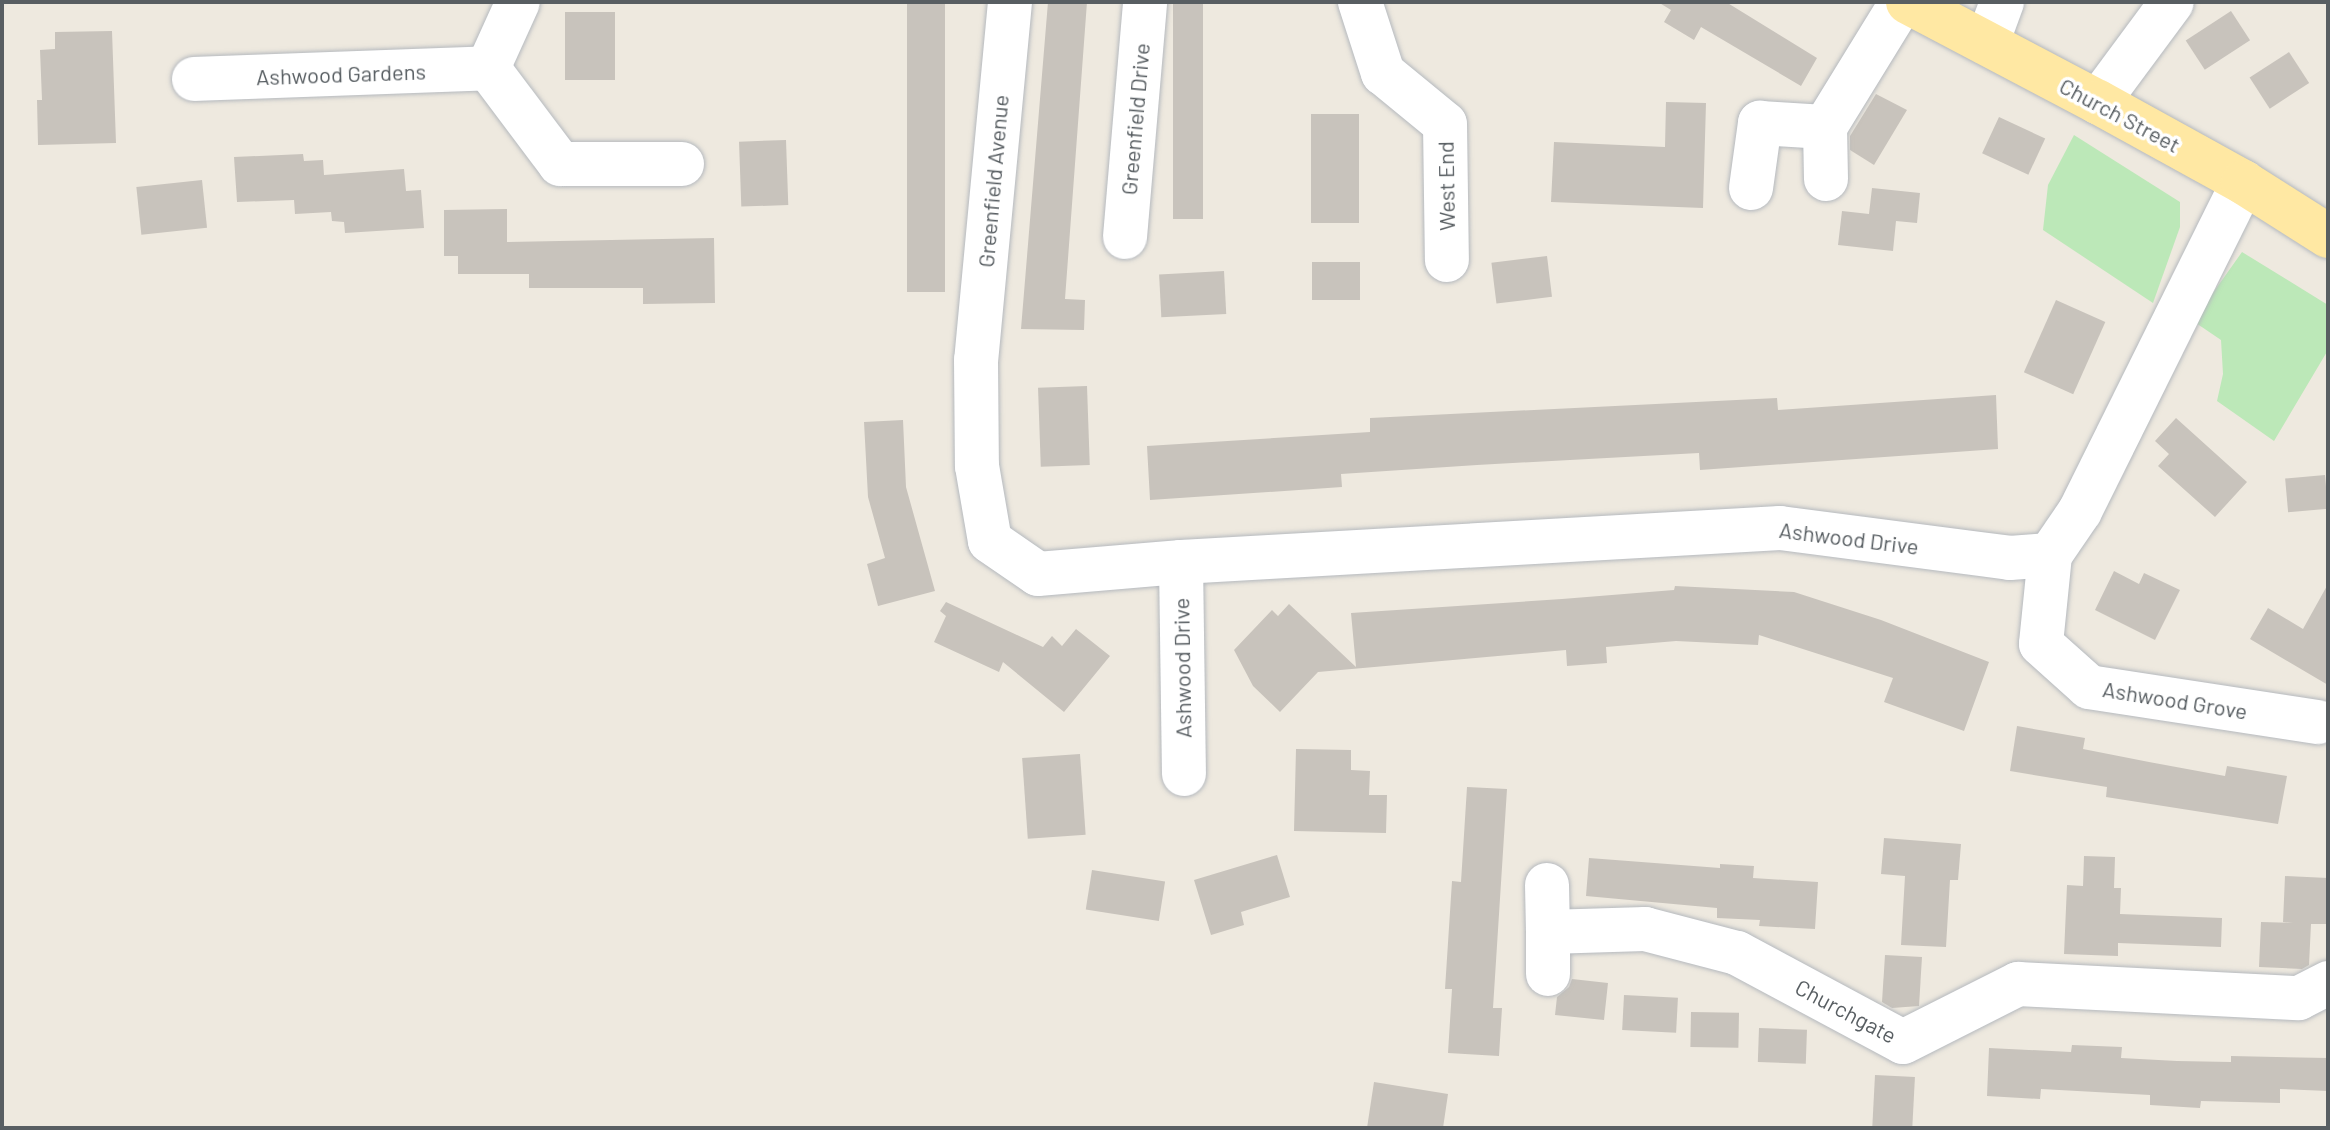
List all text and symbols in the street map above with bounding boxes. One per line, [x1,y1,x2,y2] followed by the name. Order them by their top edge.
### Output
[1115,42,1155,196] street label: Greenfield Drive
[256,58,426,90] street label: Ashwood Gardens
[2055,72,2185,158] street label: Church Street
[972,94,1014,268] street label: Greenfield Avenue
[1432,141,1460,231] street label: West End
[1778,516,1920,560] street label: Ashwood Drive
[1168,598,1196,738] street label: Ashwood Drive
[2101,676,2249,724] street label: Ashwood Grove
[1791,973,1901,1049] street label: Churchgate

